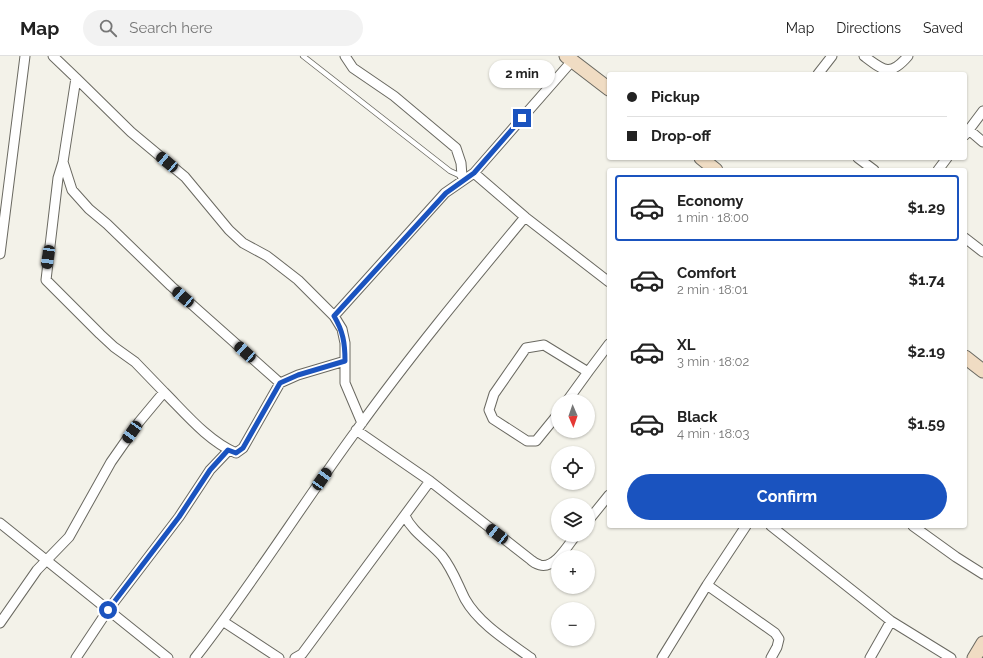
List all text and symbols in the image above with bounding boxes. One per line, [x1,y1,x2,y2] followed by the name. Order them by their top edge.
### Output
[83,10,363,46] search box
[20,17,59,39] text: Map
[97,17,119,39] icon: search
[129,19,213,37] text: Search here
[786,20,814,36] text: Map
[836,20,901,36] text: Directions
[923,20,963,36] text: Saved
[489,60,555,88] callout: 2 min
[505,66,539,81] text: 2 min
[651,88,700,106] text: Pickup
[513,109,531,127] route end
[651,127,711,145] text: Drop-off
[154,150,180,174] car
[629,190,665,226] icon: car
[677,192,744,210] text: Economy
[907,199,945,217] text: $1.29
[677,210,749,225] text: 1 min · 18:00
[40,244,56,270] car
[629,262,665,298] icon: car
[677,264,736,282] text: Comfort
[909,271,945,289] text: $1.74
[677,282,748,297] text: 2 min · 18:01
[170,285,196,309] car
[629,334,665,370] icon: car
[677,336,695,354] text: XL
[232,340,258,364] car
[907,343,945,361] text: $2.19
[677,354,749,369] text: 3 min · 18:02
[551,394,595,438] north arrow
[551,394,595,646] map controls
[629,406,665,442] icon: car
[677,408,717,426] text: Black
[908,415,945,433] text: $1.59
[120,419,144,445] car
[677,426,749,441] text: 4 min · 18:03
[551,446,595,490] button: locate
[310,466,334,492] car
[627,474,947,520] button: Confirm
[551,498,595,542] button: layers
[484,522,510,546] car
[551,550,595,594] button: +
[99,601,117,619] route start
[551,602,595,646] button: −

